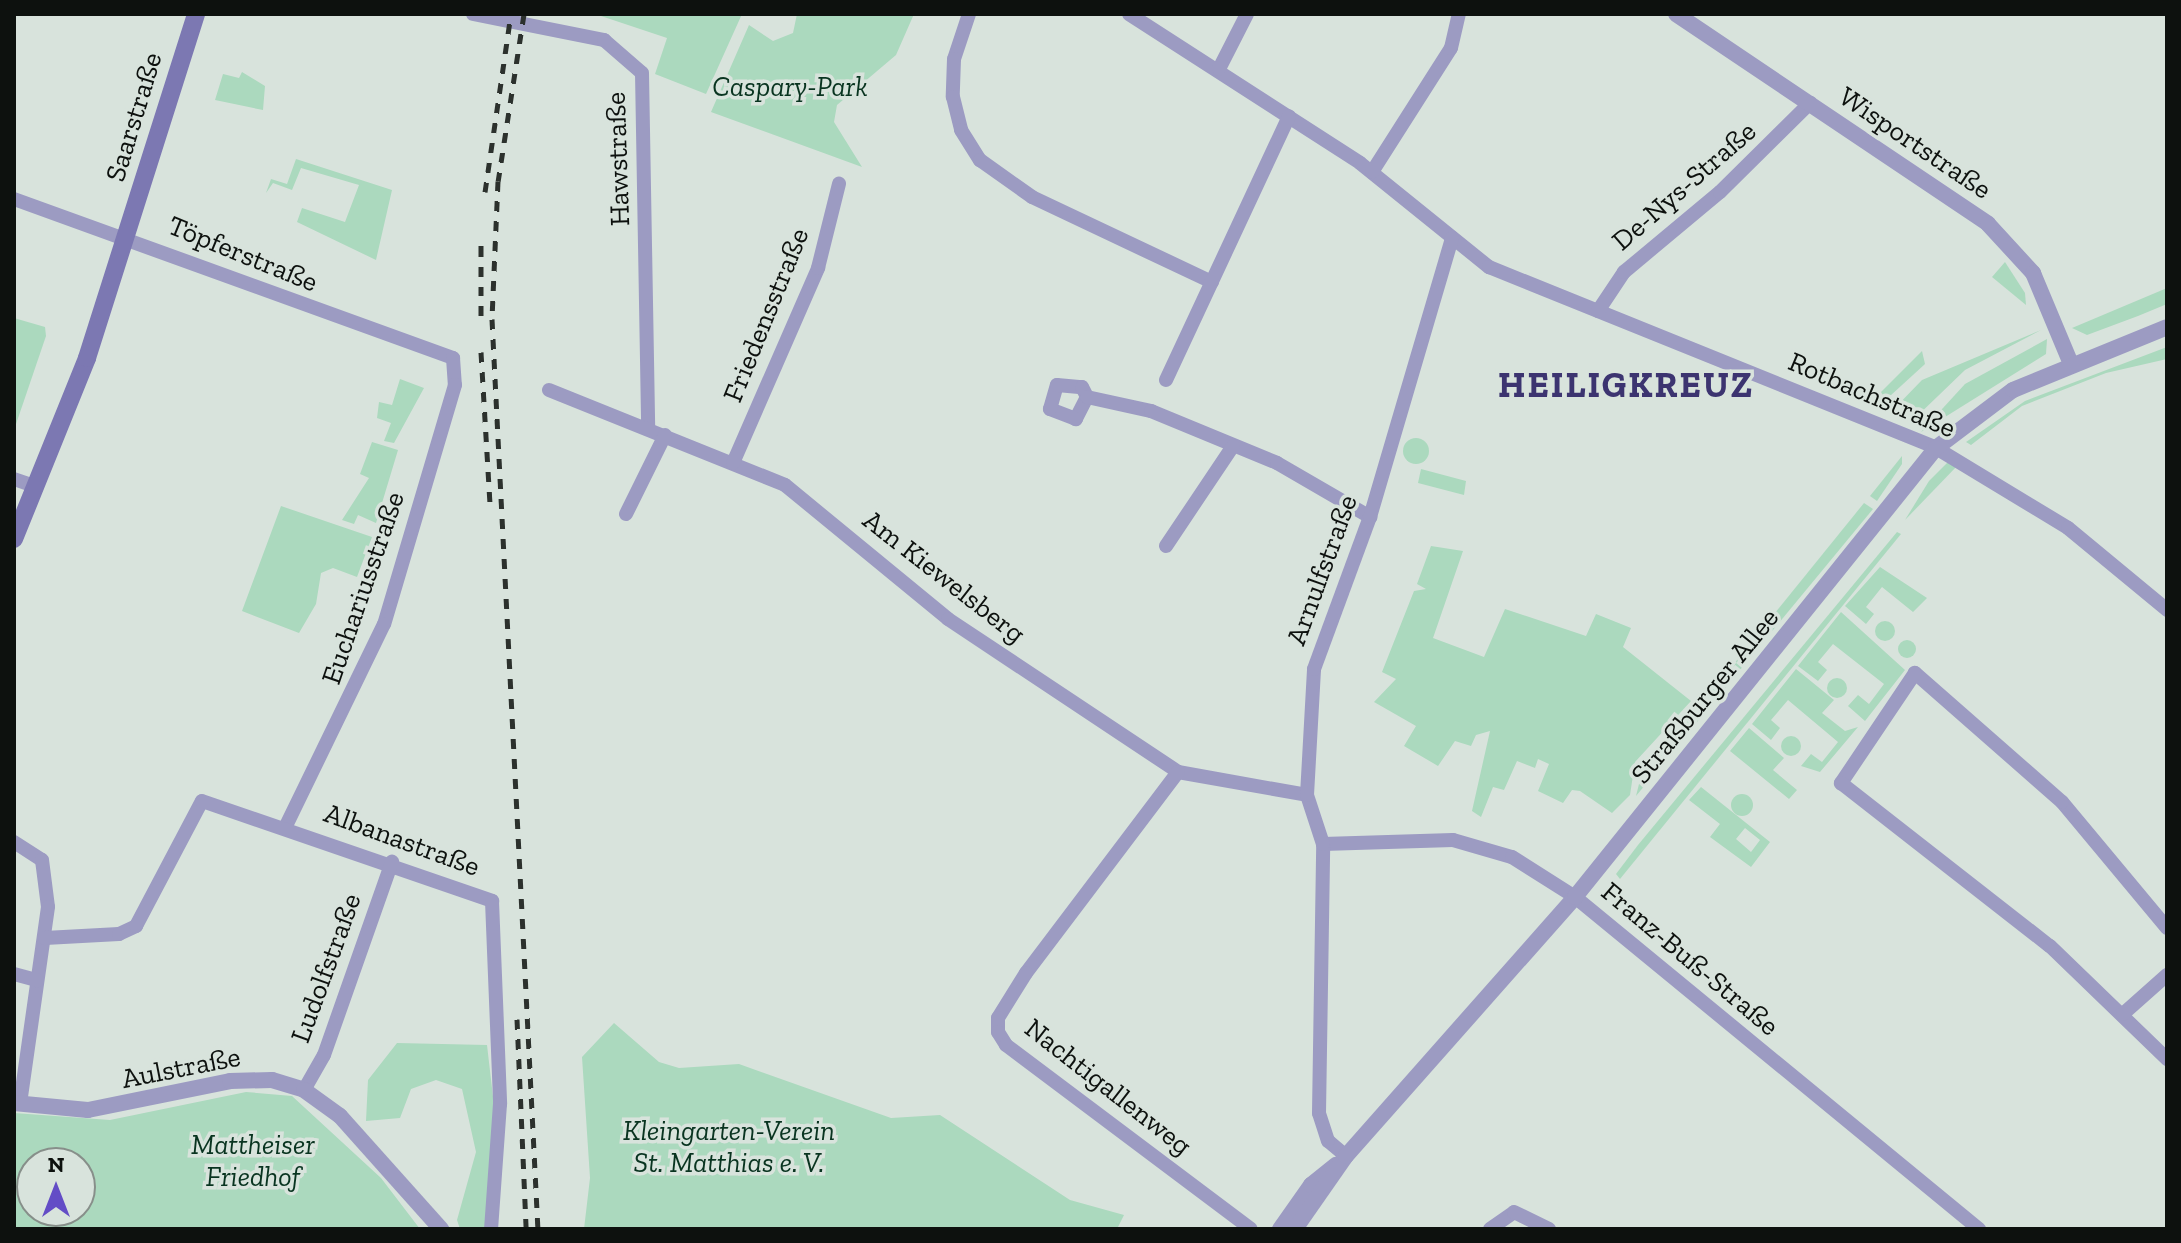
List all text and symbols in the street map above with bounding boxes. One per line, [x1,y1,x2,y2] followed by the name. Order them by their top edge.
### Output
[98,48,170,186] street label: Saarstraße
[712,70,868,104] park label: Caspary-Park
[1832,80,1998,206] street label: Wisportstraße
[599,91,637,227] street label: Hawstraße
[1605,114,1763,258] street label: De-Nys-Straße
[163,209,323,299] street label: Töpferstraße
[716,223,816,407] street label: Friedensstraße
[1783,345,1961,445] street label: Rotbachstraße
[1498,363,1754,407] district label: HEILIGKREUZ
[314,487,412,689] street label: Euchariusstraße
[1279,490,1365,650] street label: Arnulfstraße
[856,503,1032,651] street label: Am Kiewelsberg
[1624,601,1786,791] street label: Straßburger Allee
[320,796,484,884] street label: Albanastraße
[1594,875,1786,1043] street label: Franz-Buß-Straße
[283,889,369,1047] street label: Ludolfstraße
[1018,1011,1198,1163] street label: Nachtigallenweg
[119,1040,243,1096] street label: Aulstraße
[623,1114,835,1180] park label: Kleingarten-Verein St. Matthias e. V.
[191,1128,315,1194] park label: Mattheiser Friedhof
[16,1147,96,1227] north arrow
[48,1151,64,1178] text: N

